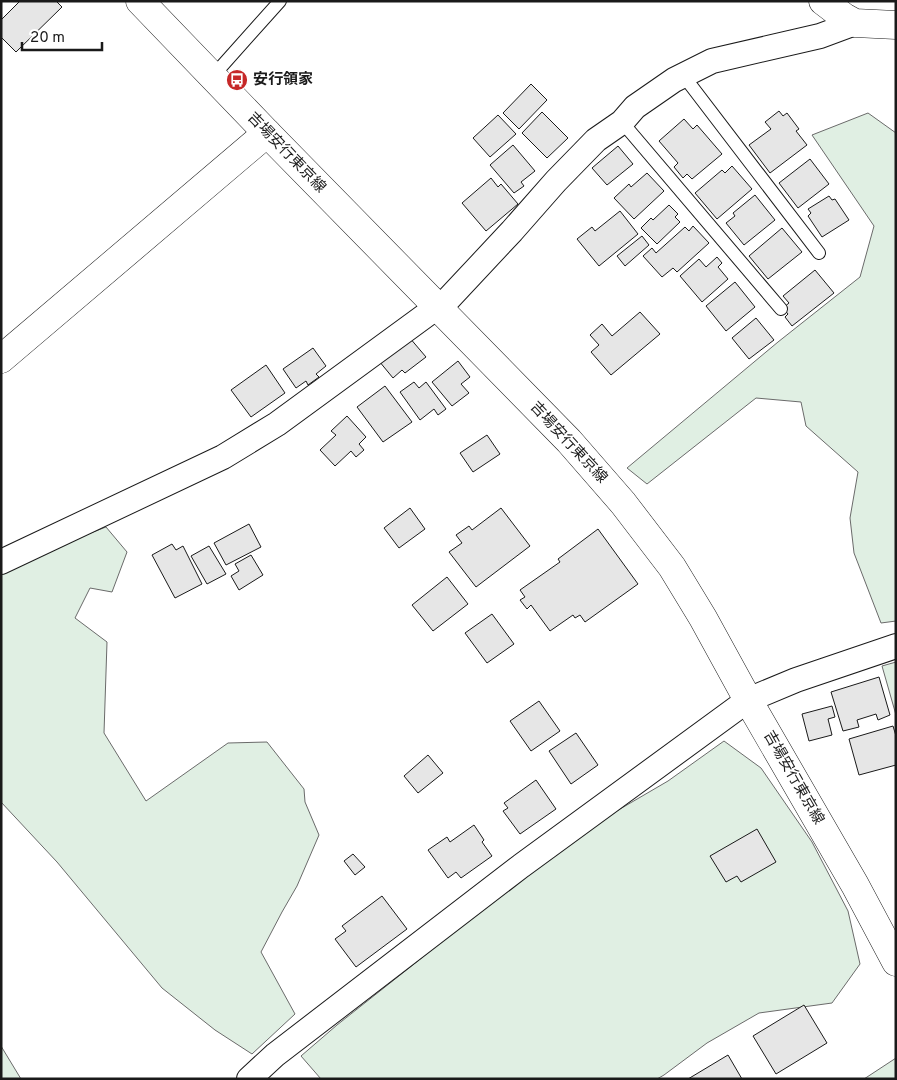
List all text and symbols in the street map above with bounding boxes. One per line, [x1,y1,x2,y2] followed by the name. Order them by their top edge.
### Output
[22,20,102,52] scale bar
[30,29,65,48] text: 20 m
[225,68,249,92] bus stop icon: 安行領家
[253,71,313,90] place label: 安行領家
[243,109,329,197] street label: 吉場安行東京線
[525,398,611,488] street label: 吉場安行東京線
[759,728,827,828] street label: 吉場安行東京線

